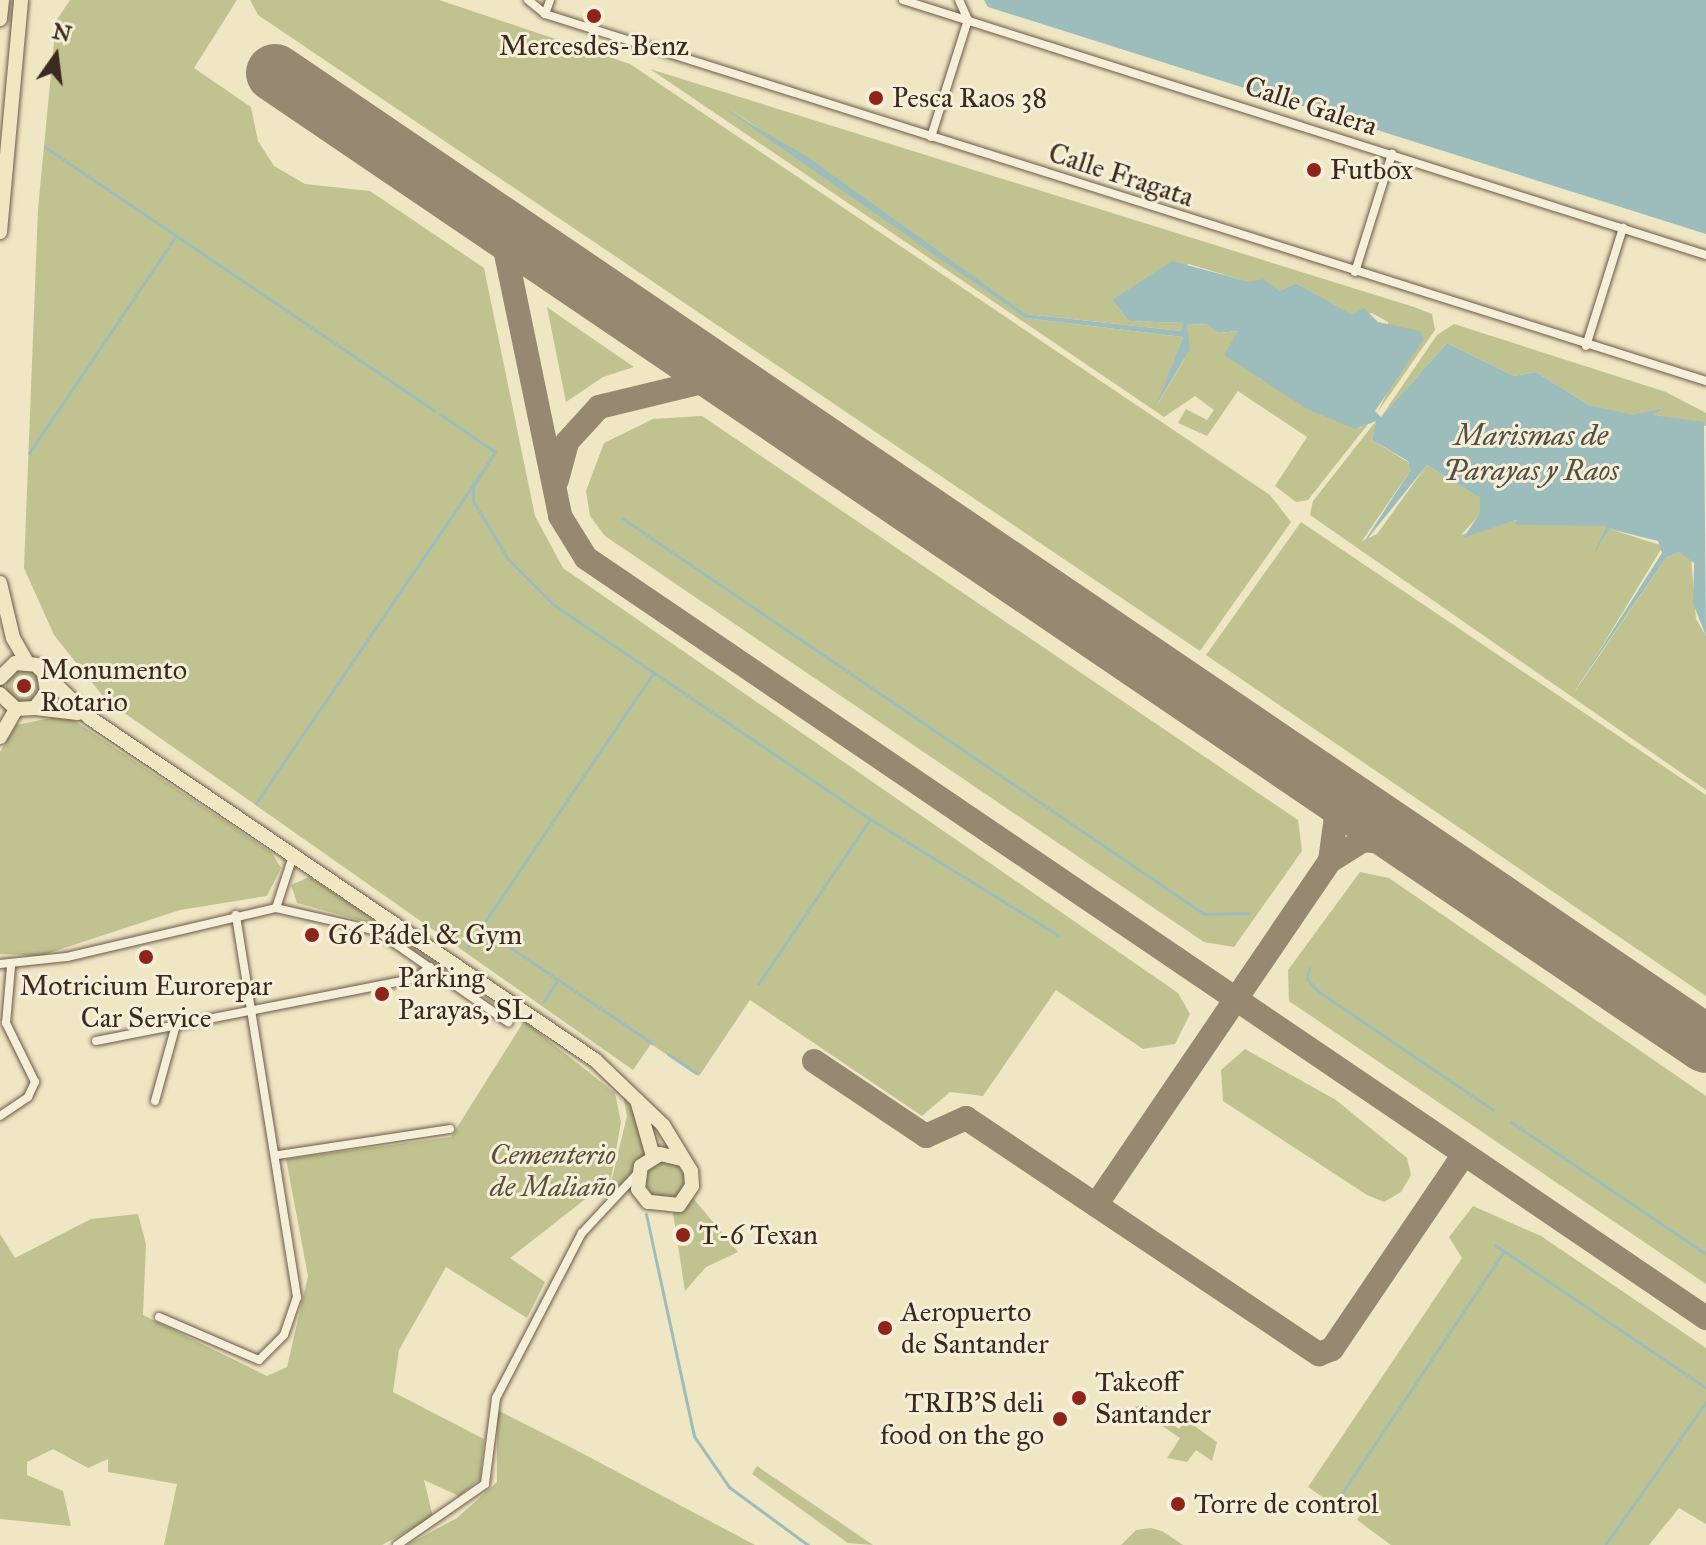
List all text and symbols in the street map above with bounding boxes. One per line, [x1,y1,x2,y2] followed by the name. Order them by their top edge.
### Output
[585,7,603,25] marker: Mercesdes-Benz
[16,16,96,96] north arrow
[50,17,74,48] text: N
[499,29,689,63] place label: Mercesdes-Benz
[1240,69,1382,143] street label: Calle Galera
[892,81,1047,115] place label: Pesca Raos 38
[867,89,885,107] marker: Pesca Raos 38
[1044,136,1198,214] street label: Calle Fragata
[1330,153,1413,187] place label: Futbox
[1305,161,1323,179] marker: Futbox
[1443,417,1619,488] water label: Marismas de Parayas y Raos
[40,653,187,719] place label: Monumento Rotario
[15,677,33,695] marker: Monumento Rotario
[328,918,522,952] place label: G6 Pádel & Gym
[303,926,321,944] marker: G6 Pádel & Gym
[137,948,155,966] marker: Motricium Eurorepar Car Service
[398,961,532,1027] place label: Parking Parayas, SL
[20,969,272,1035] place label: Motricium Eurorepar Car Service
[373,985,391,1003] marker: Parking Parayas, SL
[490,1138,616,1204] park label: Cementerio de Maliaño
[699,1218,818,1252] place label: T-6 Texan
[674,1226,692,1244] marker: T-6 Texan
[901,1295,1049,1361] place label: Aeropuerto de Santander
[876,1319,894,1337] marker: Aeropuerto de Santander
[1095,1365,1211,1431] place label: Takeoff Santander
[880,1386,1044,1452] place label: TRIB'S deli food on the go
[1070,1389,1088,1407] marker: Takeoff Santander
[1051,1410,1069,1428] marker: TRIB'S deli food on the go
[1194,1487,1379,1521] place label: Torre de control
[1169,1495,1187,1513] marker: Torre de control

